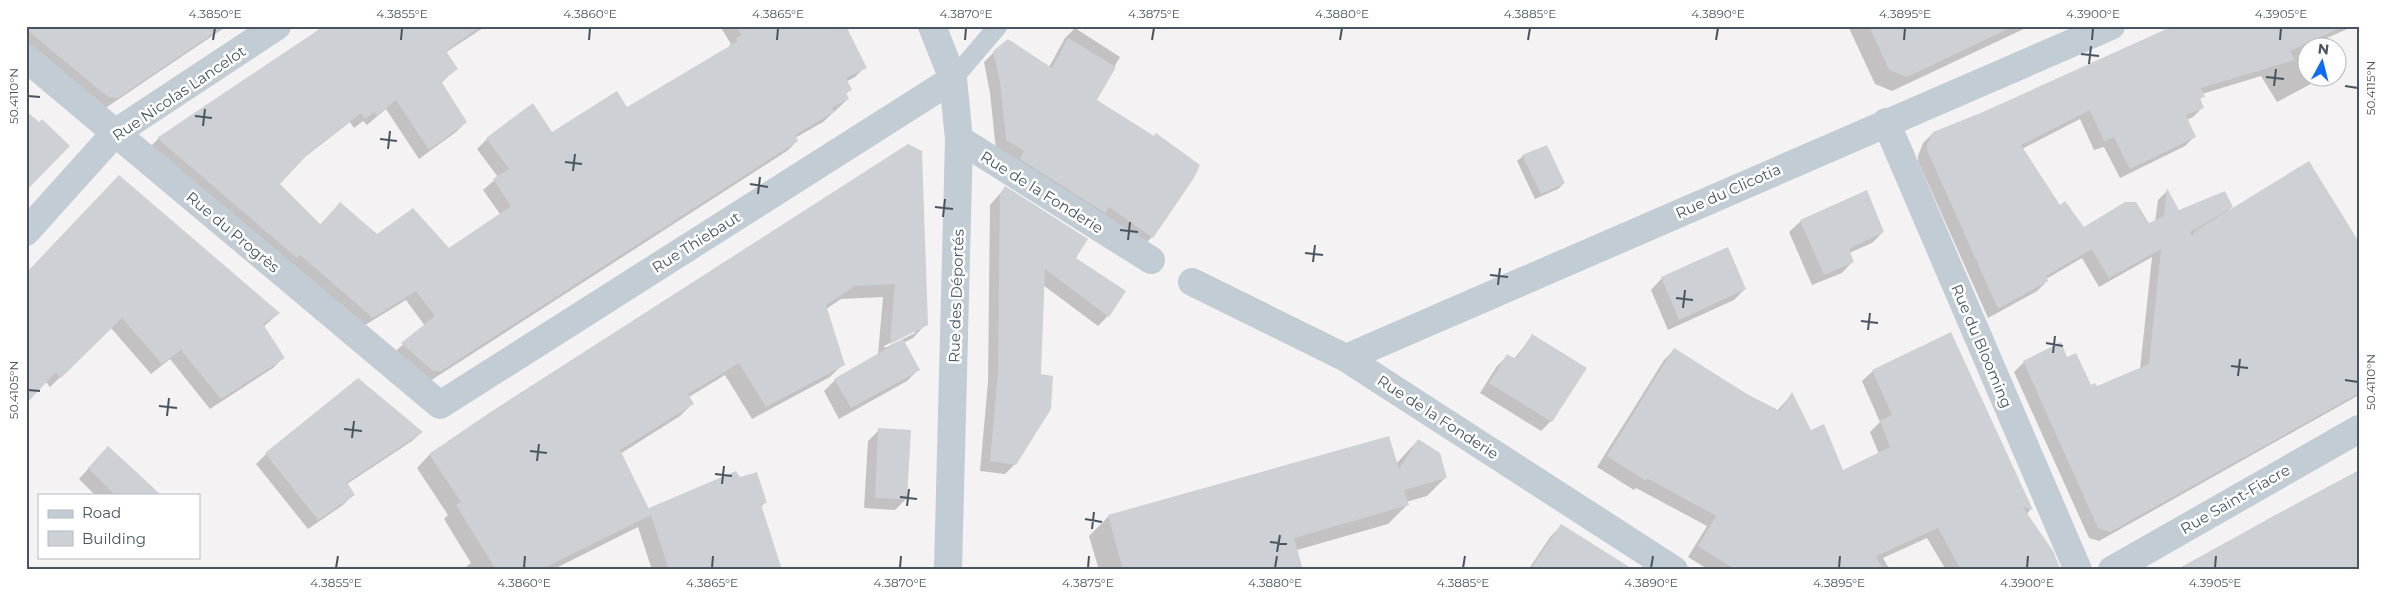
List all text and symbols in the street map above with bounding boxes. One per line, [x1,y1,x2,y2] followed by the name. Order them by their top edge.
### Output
[188,6,242,21] text: 4.3850°E
[376,6,428,21] text: 4.3855°E
[563,6,617,21] text: 4.3860°E
[752,6,804,21] text: 4.3865°E
[939,6,993,21] text: 4.3870°E
[1128,6,1180,21] text: 4.3875°E
[1315,6,1369,21] text: 4.3880°E
[1504,6,1556,21] text: 4.3885°E
[1691,6,1745,21] text: 4.3890°E
[1879,6,1931,21] text: 4.3895°E
[2066,6,2120,21] text: 4.3900°E
[2255,6,2307,21] text: 4.3905°E
[2298,38,2348,88] north arrow
[2317,39,2330,59] text: N
[109,41,249,145] street label: Rue Nicolas Lancelot
[2363,61,2378,115] text: 50.4115°N
[6,68,21,124] text: 50.4110°N
[977,147,1107,237] street label: Rue de la Fonderie
[1672,159,1784,223] street label: Rue du Clicotia
[182,187,284,277] street label: Rue du Progrès
[648,207,744,277] street label: Rue Thiebaut
[944,229,968,363] street label: Rue des Déportés
[1947,281,2017,411] street label: Rue du Blooming
[2363,354,2378,410] text: 50.4110°N
[6,361,21,419] text: 50.4105°N
[1374,371,1502,463] street label: Rue de la Fonderie
[2177,460,2293,538] street label: Rue Saint-Fiacre
[38,494,200,558] legend
[82,503,121,522] text: Road
[82,529,146,548] text: Building
[310,575,362,590] text: 4.3855°E
[497,575,551,590] text: 4.3860°E
[686,575,738,590] text: 4.3865°E
[873,575,927,590] text: 4.3870°E
[1062,575,1114,590] text: 4.3875°E
[1248,575,1302,590] text: 4.3880°E
[1437,575,1489,590] text: 4.3885°E
[1624,575,1678,590] text: 4.3890°E
[1813,575,1865,590] text: 4.3895°E
[2000,575,2054,590] text: 4.3900°E
[2189,575,2241,590] text: 4.3905°E

